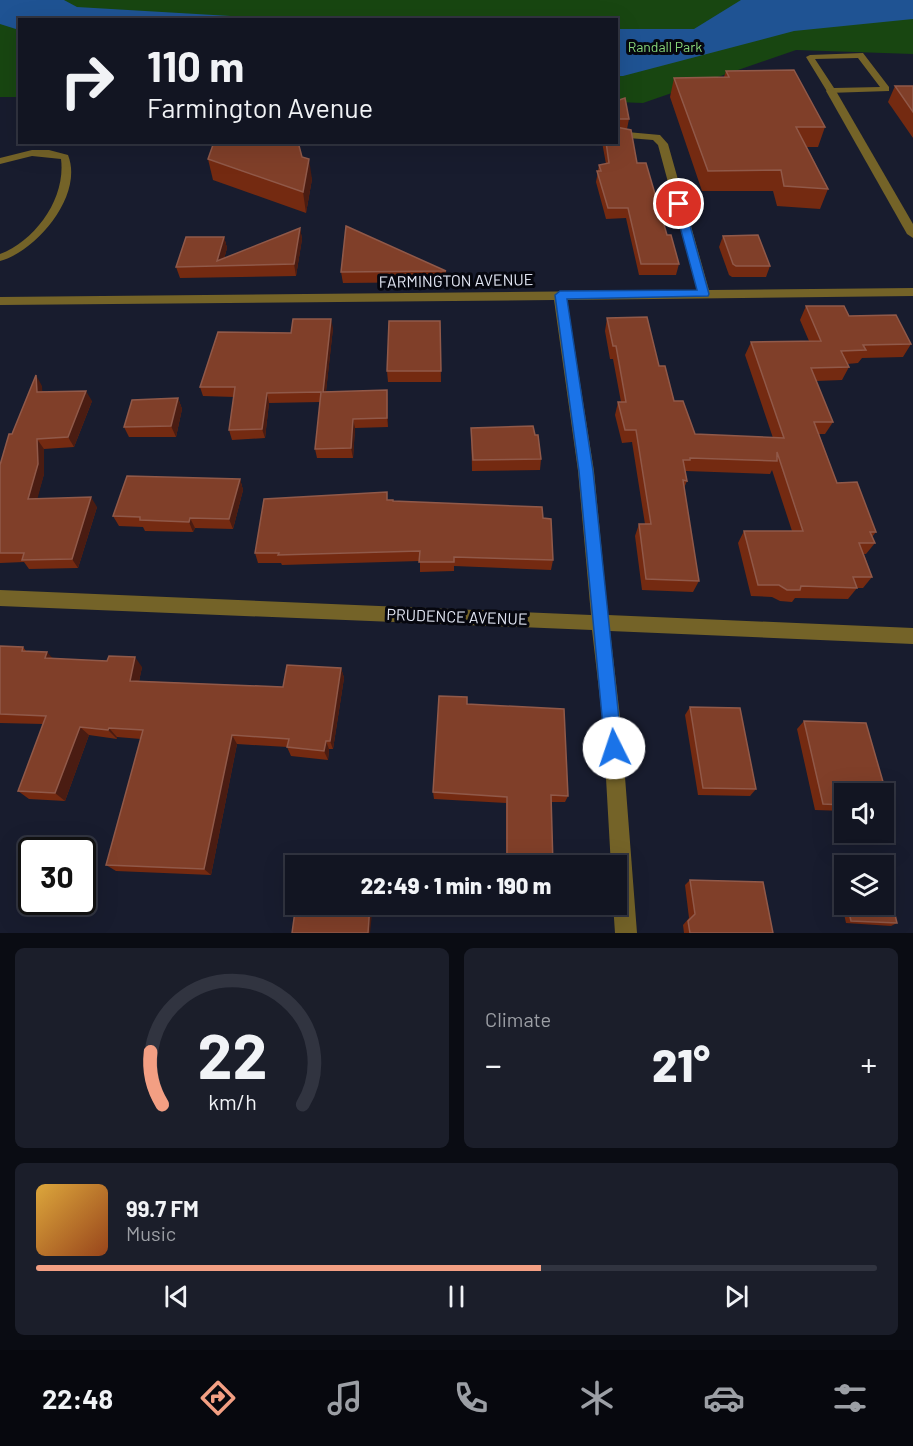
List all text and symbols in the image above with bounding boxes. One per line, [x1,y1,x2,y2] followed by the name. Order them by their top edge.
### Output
[628,38,702,55] park label: Randall Park
[147,40,244,90] text: 110 m
[48,42,126,120] icon: right
[147,91,373,123] text: Farmington Avenue
[653,178,704,229] pin
[662,187,695,220] icon: arrive
[378,269,534,291] street label: FARMINGTON AVENUE
[386,604,528,628] street label: PRUDENCE AVENUE
[582,716,646,780] position arrow
[834,783,894,915] map controls
[834,783,894,843] button: sound
[18,837,96,915] speed limit sign: 30
[834,855,894,915] button: layers
[361,872,551,898] text: 22:49 · 1 min · 190 m
[485,1007,551,1031] text: Climate
[197,1017,267,1091] text: 22
[652,1037,710,1091] text: 21°
[485,1044,502,1084] text: −
[860,1044,877,1084] text: +
[208,1089,256,1114] text: km/h
[126,1195,199,1221] text: 99.7 FM
[126,1221,176,1245] text: Music
[160,1280,193,1313] icon: previous
[440,1280,473,1313] icon: pause
[720,1280,753,1313] icon: next
[197,1377,239,1419] icon: directions
[324,1377,366,1419] icon: music
[450,1377,492,1419] icon: phone
[576,1377,618,1419] icon: climate
[703,1377,745,1419] icon: car
[829,1377,871,1419] icon: filters
[42,1382,113,1414] text: 22:48

